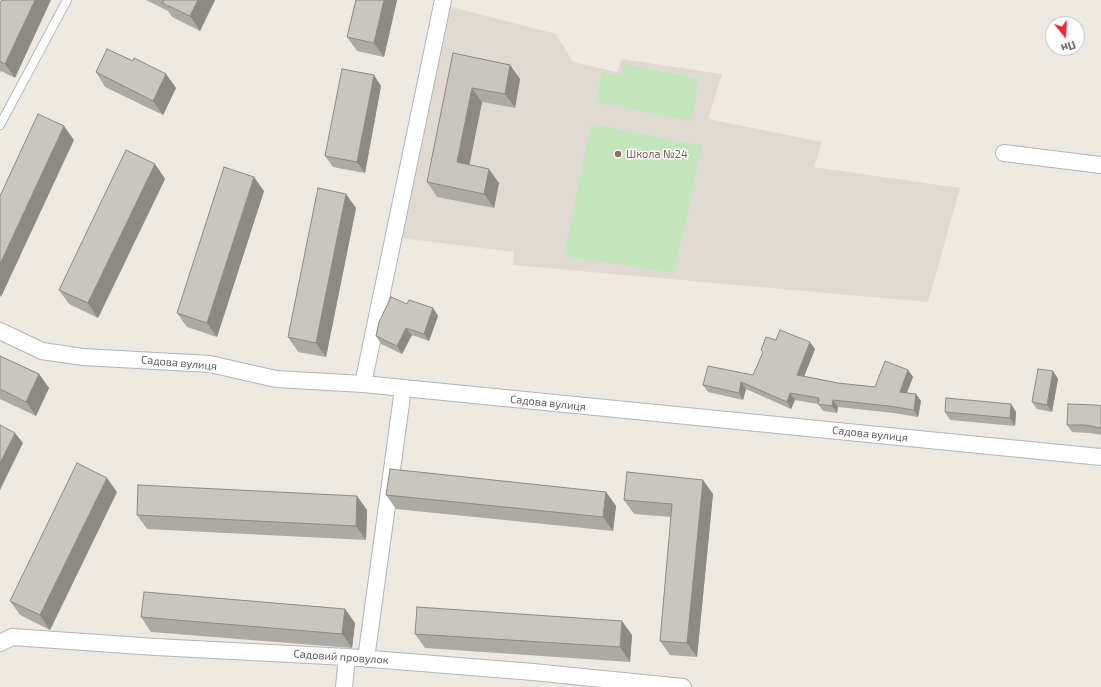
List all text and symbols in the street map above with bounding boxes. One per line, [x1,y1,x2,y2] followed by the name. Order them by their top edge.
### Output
[1045,16,1085,56] north arrow
[1060,39,1077,55] text: Пн
[626,147,688,161] place label: Школа №24
[613,149,623,159] marker: Школа №24
[140,353,218,373] street label: Садова вулиця
[509,392,587,414] street label: Садова вулиця
[831,423,909,445] street label: Садова вулиця
[293,647,389,667] street label: Садовий провулок

